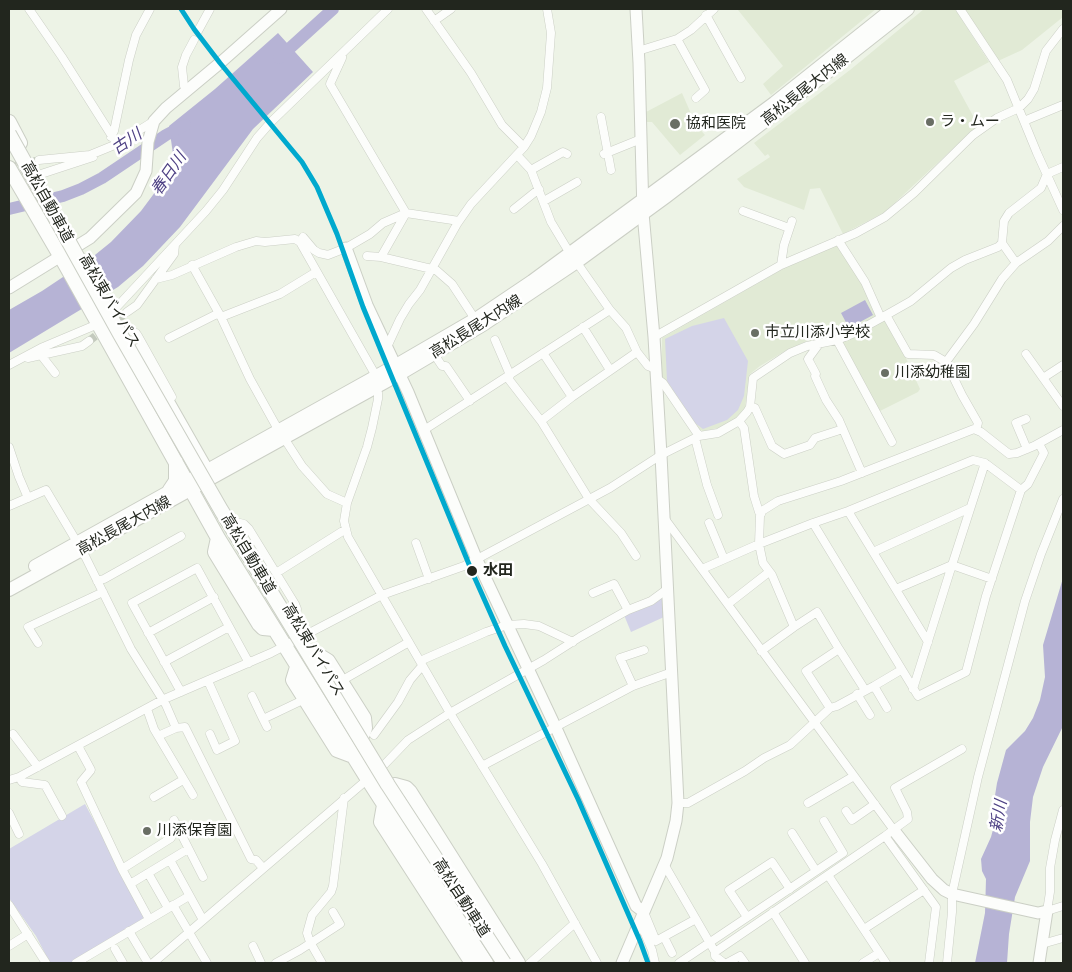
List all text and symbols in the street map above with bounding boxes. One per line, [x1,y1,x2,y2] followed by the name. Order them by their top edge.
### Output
[758,51,852,129] street label: 高松長尾大内線
[940,113,1000,131] place label: ラ・ムー
[686,115,746,133] place label: 協和医院
[924,116,936,128] marker: ラ・ムー
[668,117,682,131] marker: 協和医院
[108,125,146,159] water label: 古川
[147,149,191,199] water label: 春日川
[17,158,77,246] street label: 高松自動車道
[75,251,143,351] street label: 高松東バイパス
[427,292,525,362] street label: 高松長尾大内線
[765,324,870,342] place label: 市立川添小学校
[749,327,761,339] marker: 市立川添小学校
[895,364,970,382] place label: 川添幼稚園
[879,367,891,379] marker: 川添幼稚園
[74,493,174,559] street label: 高松長尾大内線
[217,511,279,597] street label: 高松自動車道
[483,562,513,580] place label: 水田
[465,564,479,578] marker: 水田
[278,600,348,700] street label: 高松東バイパス
[987,799,1011,833] water label: 新川
[157,822,232,840] place label: 川添保育園
[141,825,153,837] marker: 川添保育園
[429,855,493,941] street label: 高松自動車道

